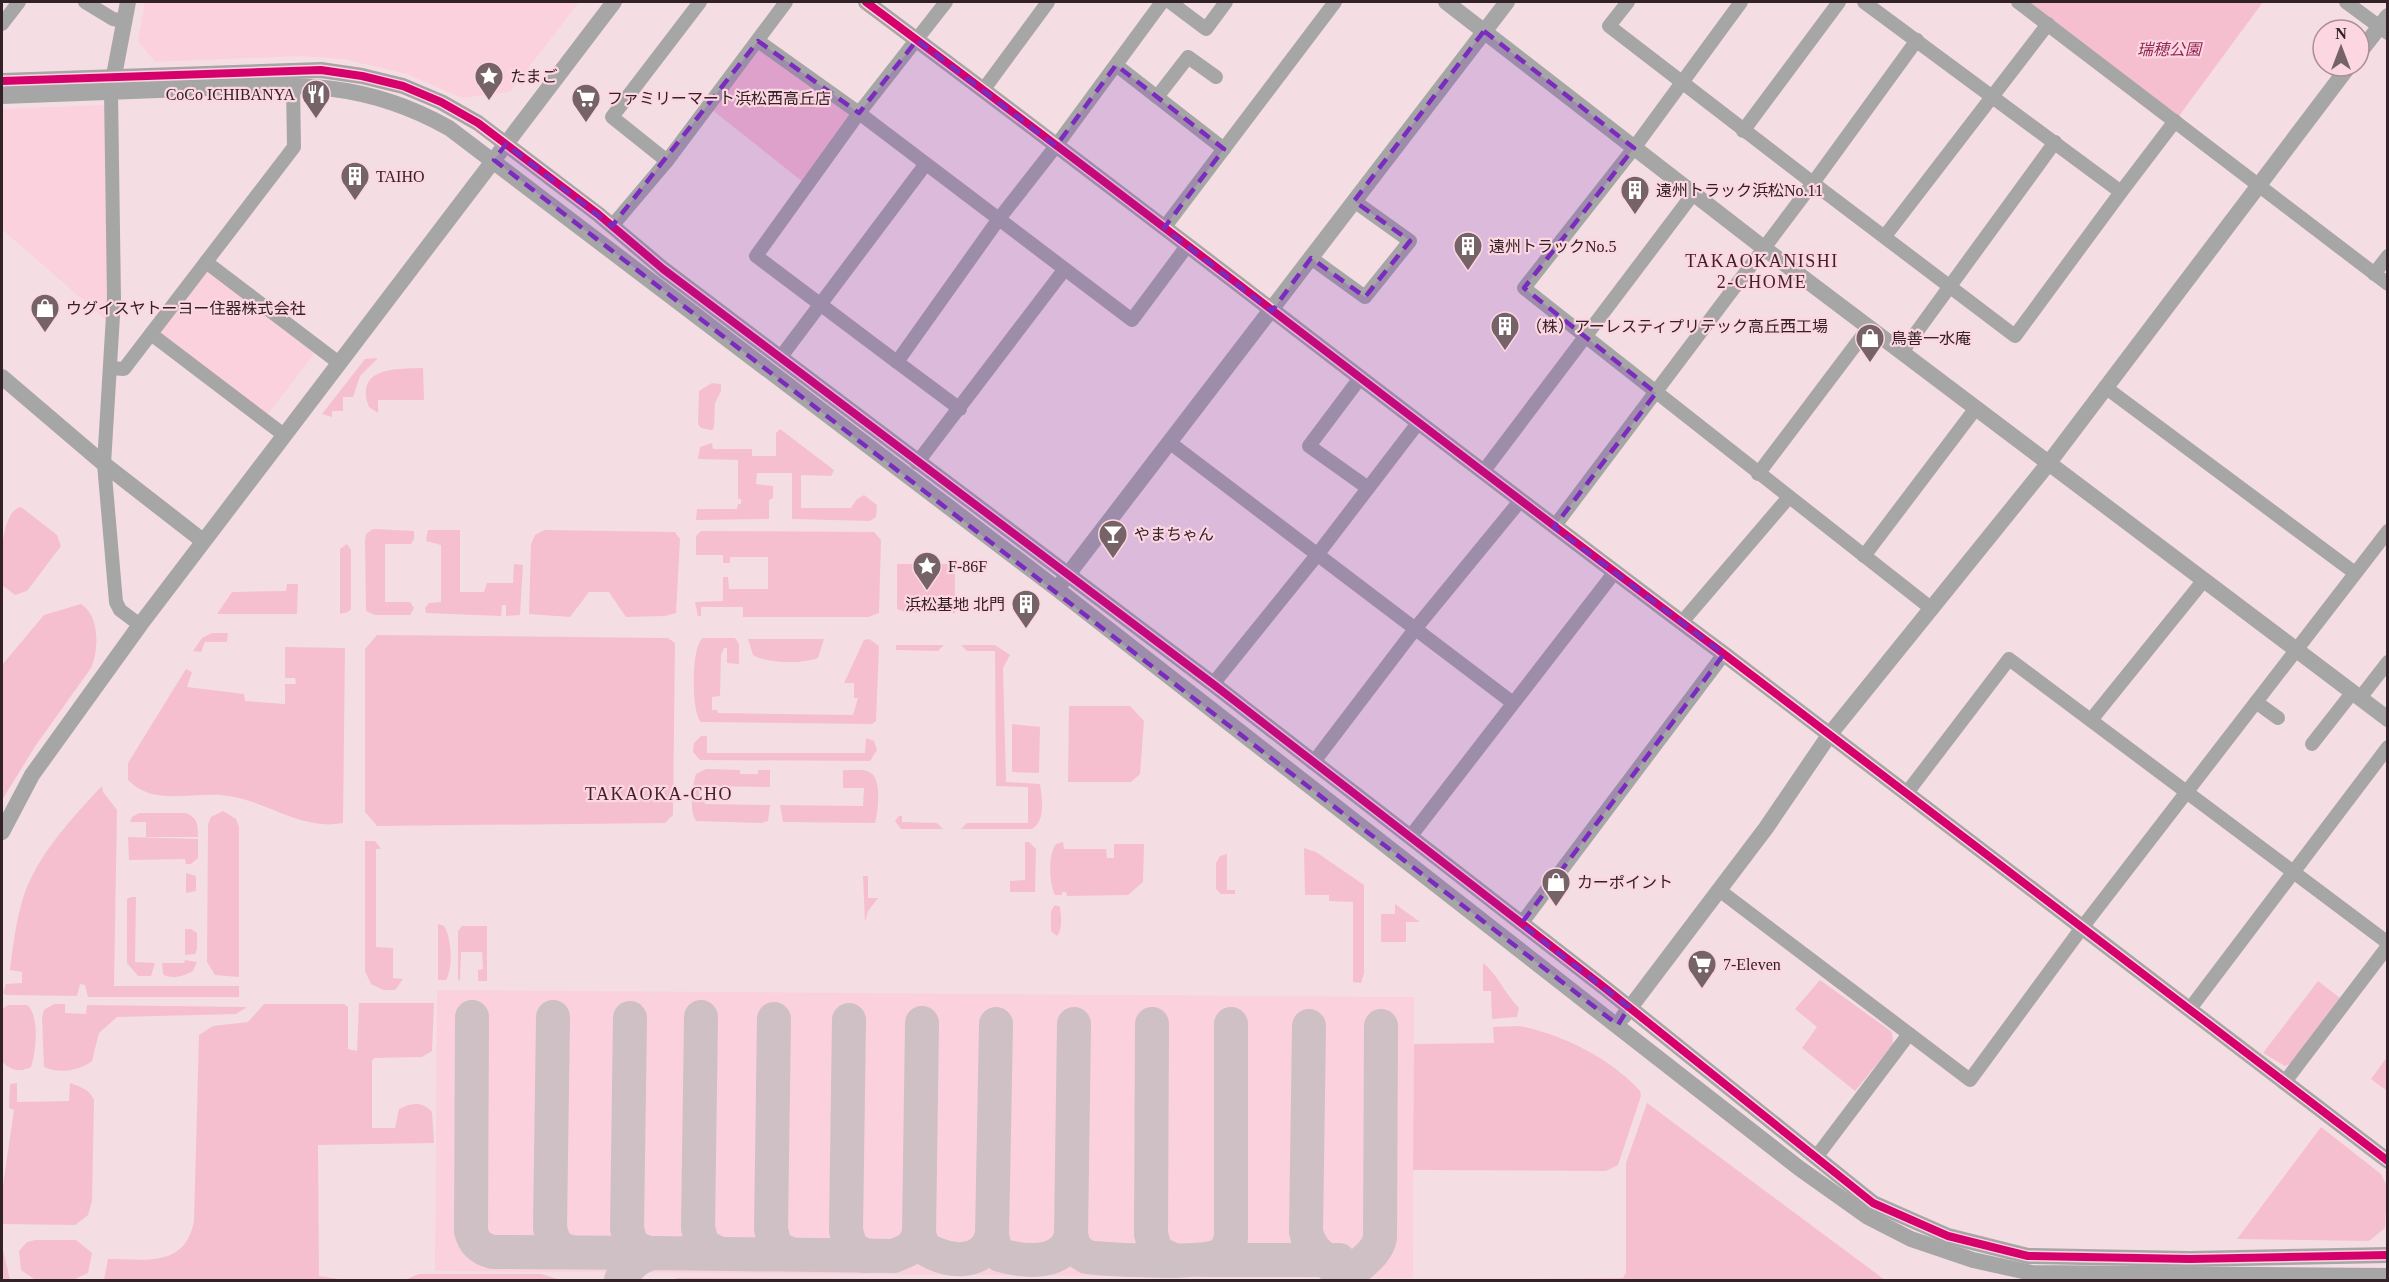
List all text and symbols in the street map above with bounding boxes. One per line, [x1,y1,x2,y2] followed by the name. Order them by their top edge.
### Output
[2311,18,2371,78] north arrow
[2335,25,2347,42] text: N
[2137,41,2203,58] park label: 瑞穂公園
[473,60,505,102] place icon: たまご
[510,68,558,85] place label: たまご
[300,78,332,120] restaurant icon: CoCo ICHIBANYA
[570,82,602,124] supermarket icon: ファミリーマート浜松西高丘店
[166,86,295,103] place label: CoCo ICHIBANYA
[607,90,831,107] place label: ファミリーマート浜松西高丘店
[339,160,371,202] building icon: TAIHO
[376,168,424,185] place label: TAIHO
[1619,174,1651,216] building icon: 遠州トラック浜松No.11
[1656,182,1823,199] place label: 遠州トラック浜松No.11
[1452,230,1484,272] building icon: 遠州トラックNo.5
[1489,238,1617,255] place label: 遠州トラックNo.5
[1685,251,1839,292] district label: TAKAOKANISHI 2-CHOME
[29,292,61,334] shop icon: ウグイスヤトーヨー住器株式会社
[66,300,306,317] place label: ウグイスヤトーヨー住器株式会社
[1489,310,1521,352] building icon: （株）アーレスティプリテック高丘西工場
[1526,318,1828,335] place label: （株）アーレスティプリテック高丘西工場
[1854,322,1886,364] shop icon: 鳥善一水庵
[1891,330,1971,347] place label: 鳥善一水庵
[1097,518,1129,560] bar icon: やまちゃん
[1134,526,1214,543] place label: やまちゃん
[911,550,943,592] place icon: F-86F
[948,558,987,575] place label: F-86F
[1010,588,1042,630] building icon: 浜松基地 北門
[905,596,1005,613] place label: 浜松基地 北門
[585,784,733,804] district label: TAKAOKA-CHO
[1540,866,1572,908] shop icon: カーポイント
[1577,874,1673,891] place label: カーポイント
[1686,948,1718,990] supermarket icon: 7-Eleven
[1723,956,1781,973] place label: 7-Eleven

